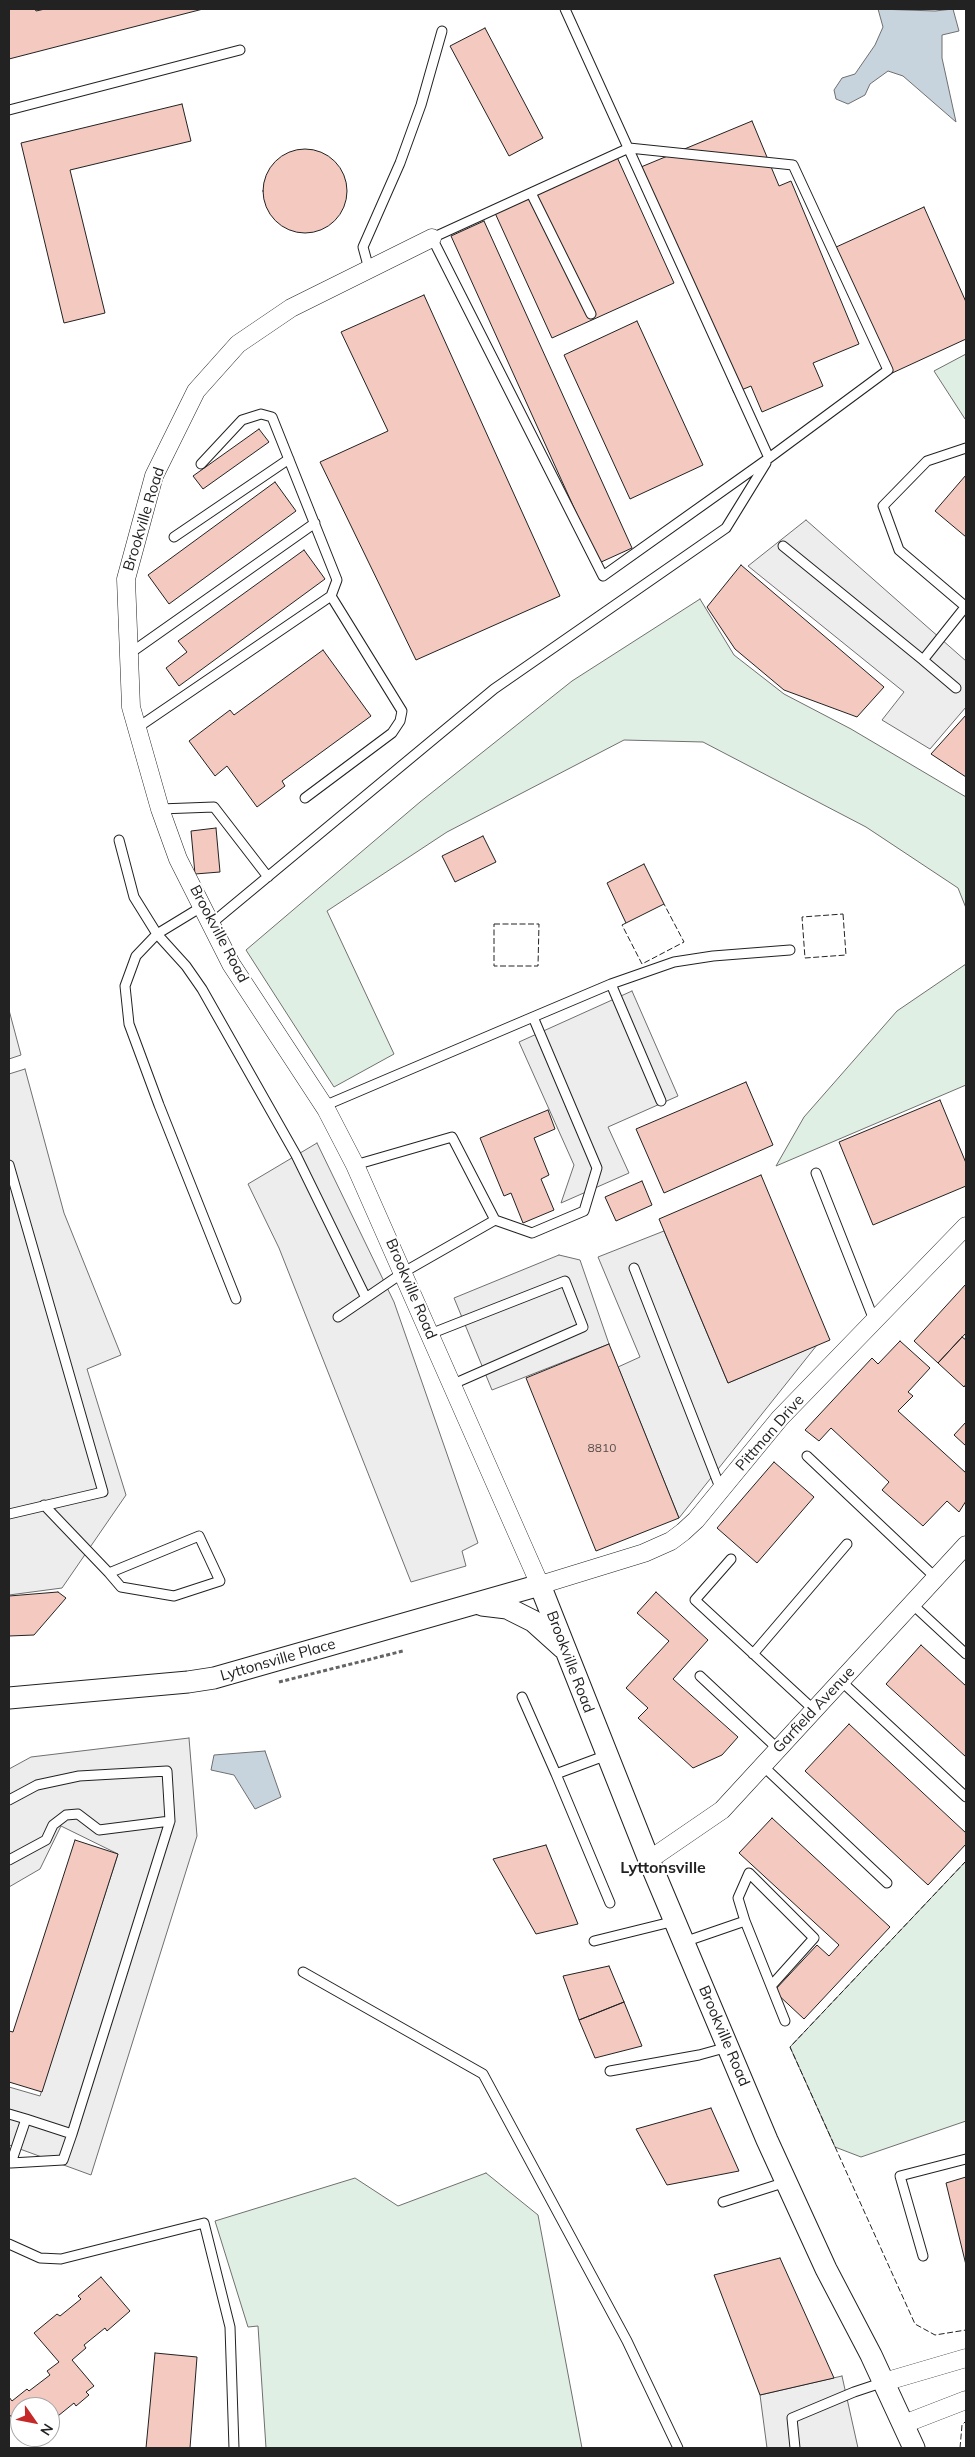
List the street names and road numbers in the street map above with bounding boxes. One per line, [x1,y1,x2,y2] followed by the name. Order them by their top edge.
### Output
[120,465,168,573] street label: Brookville Road
[186,882,252,986] street label: Brookville Road
[382,1236,440,1342] street label: Brookville Road
[732,1391,808,1475] street label: Pittman Drive
[542,1609,598,1715] street label: Brookville Road
[218,1635,338,1685] street label: Lyttonsville Place
[769,1663,859,1757] street label: Garfield Avenue
[695,1983,753,2089] street label: Brookville Road

